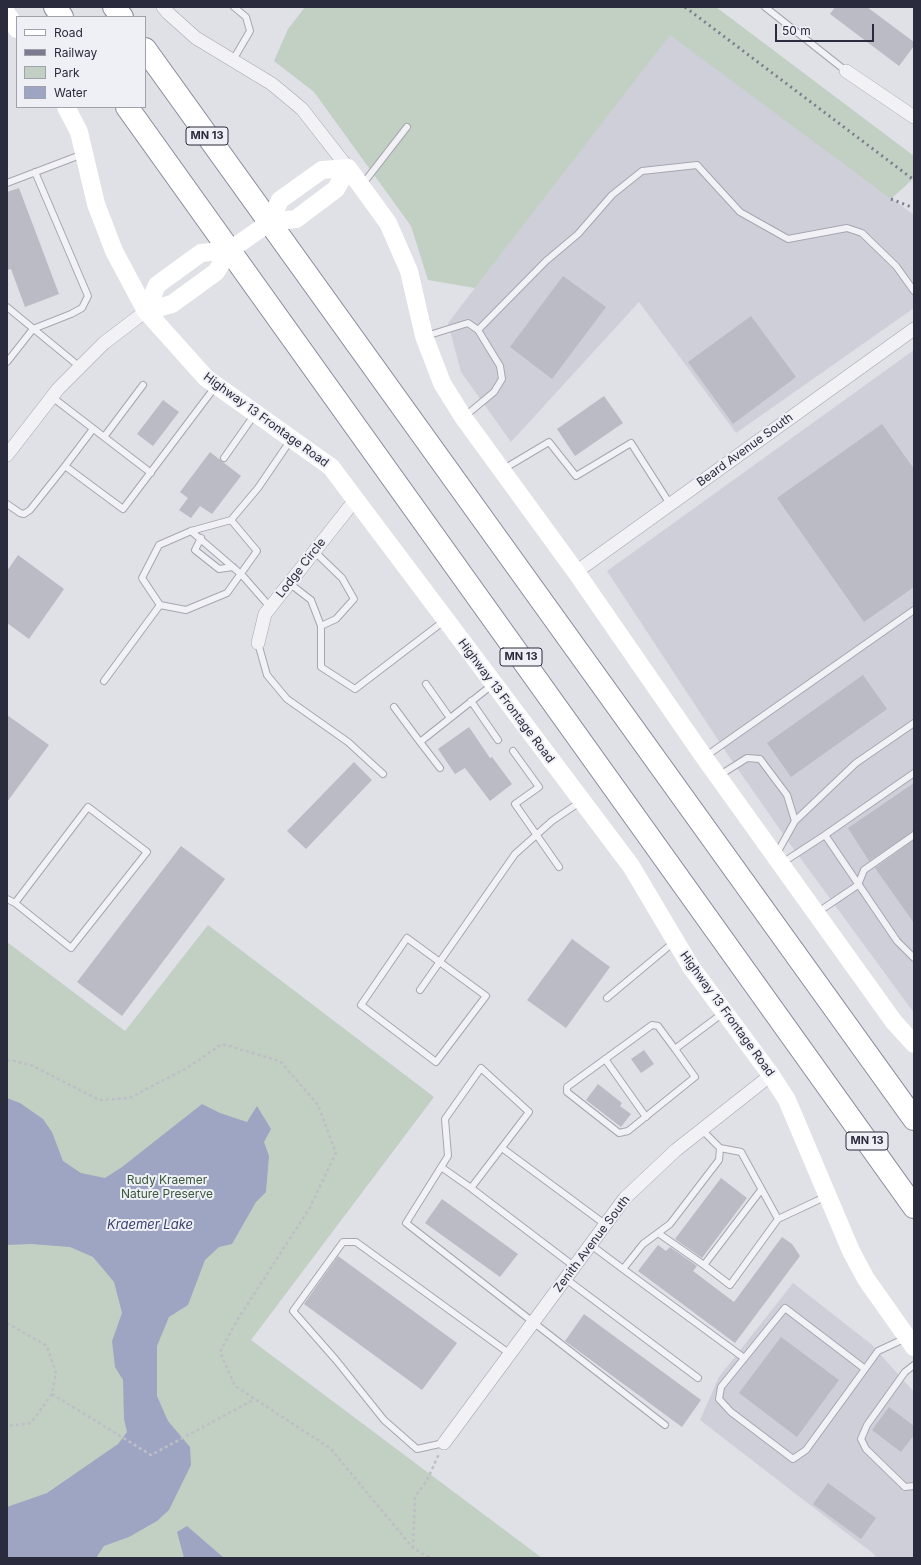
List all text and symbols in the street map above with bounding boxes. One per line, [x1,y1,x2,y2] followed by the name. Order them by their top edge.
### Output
[16,16,146,108] legend
[777,16,876,42] scale bar
[782,23,811,38] text: 50 m
[54,25,83,40] text: Road
[54,45,97,60] text: Railway
[54,65,80,80] text: Park
[54,85,87,100] text: Water
[186,127,228,145] road number: MN 13
[201,370,331,470] street label: Highway 13 Frontage Road
[694,410,796,490] street label: Beard Avenue South
[273,535,329,601] street label: Lodge Circle
[455,636,557,766] street label: Highway 13 Frontage Road
[500,648,542,666] road number: MN 13
[677,949,777,1079] street label: Highway 13 Frontage Road
[846,1132,888,1150] road number: MN 13
[121,1173,213,1201] park label: Rudy Kraemer Nature Preserve
[551,1193,633,1295] street label: Zenith Avenue South
[107,1217,193,1233] water label: Kraemer Lake

